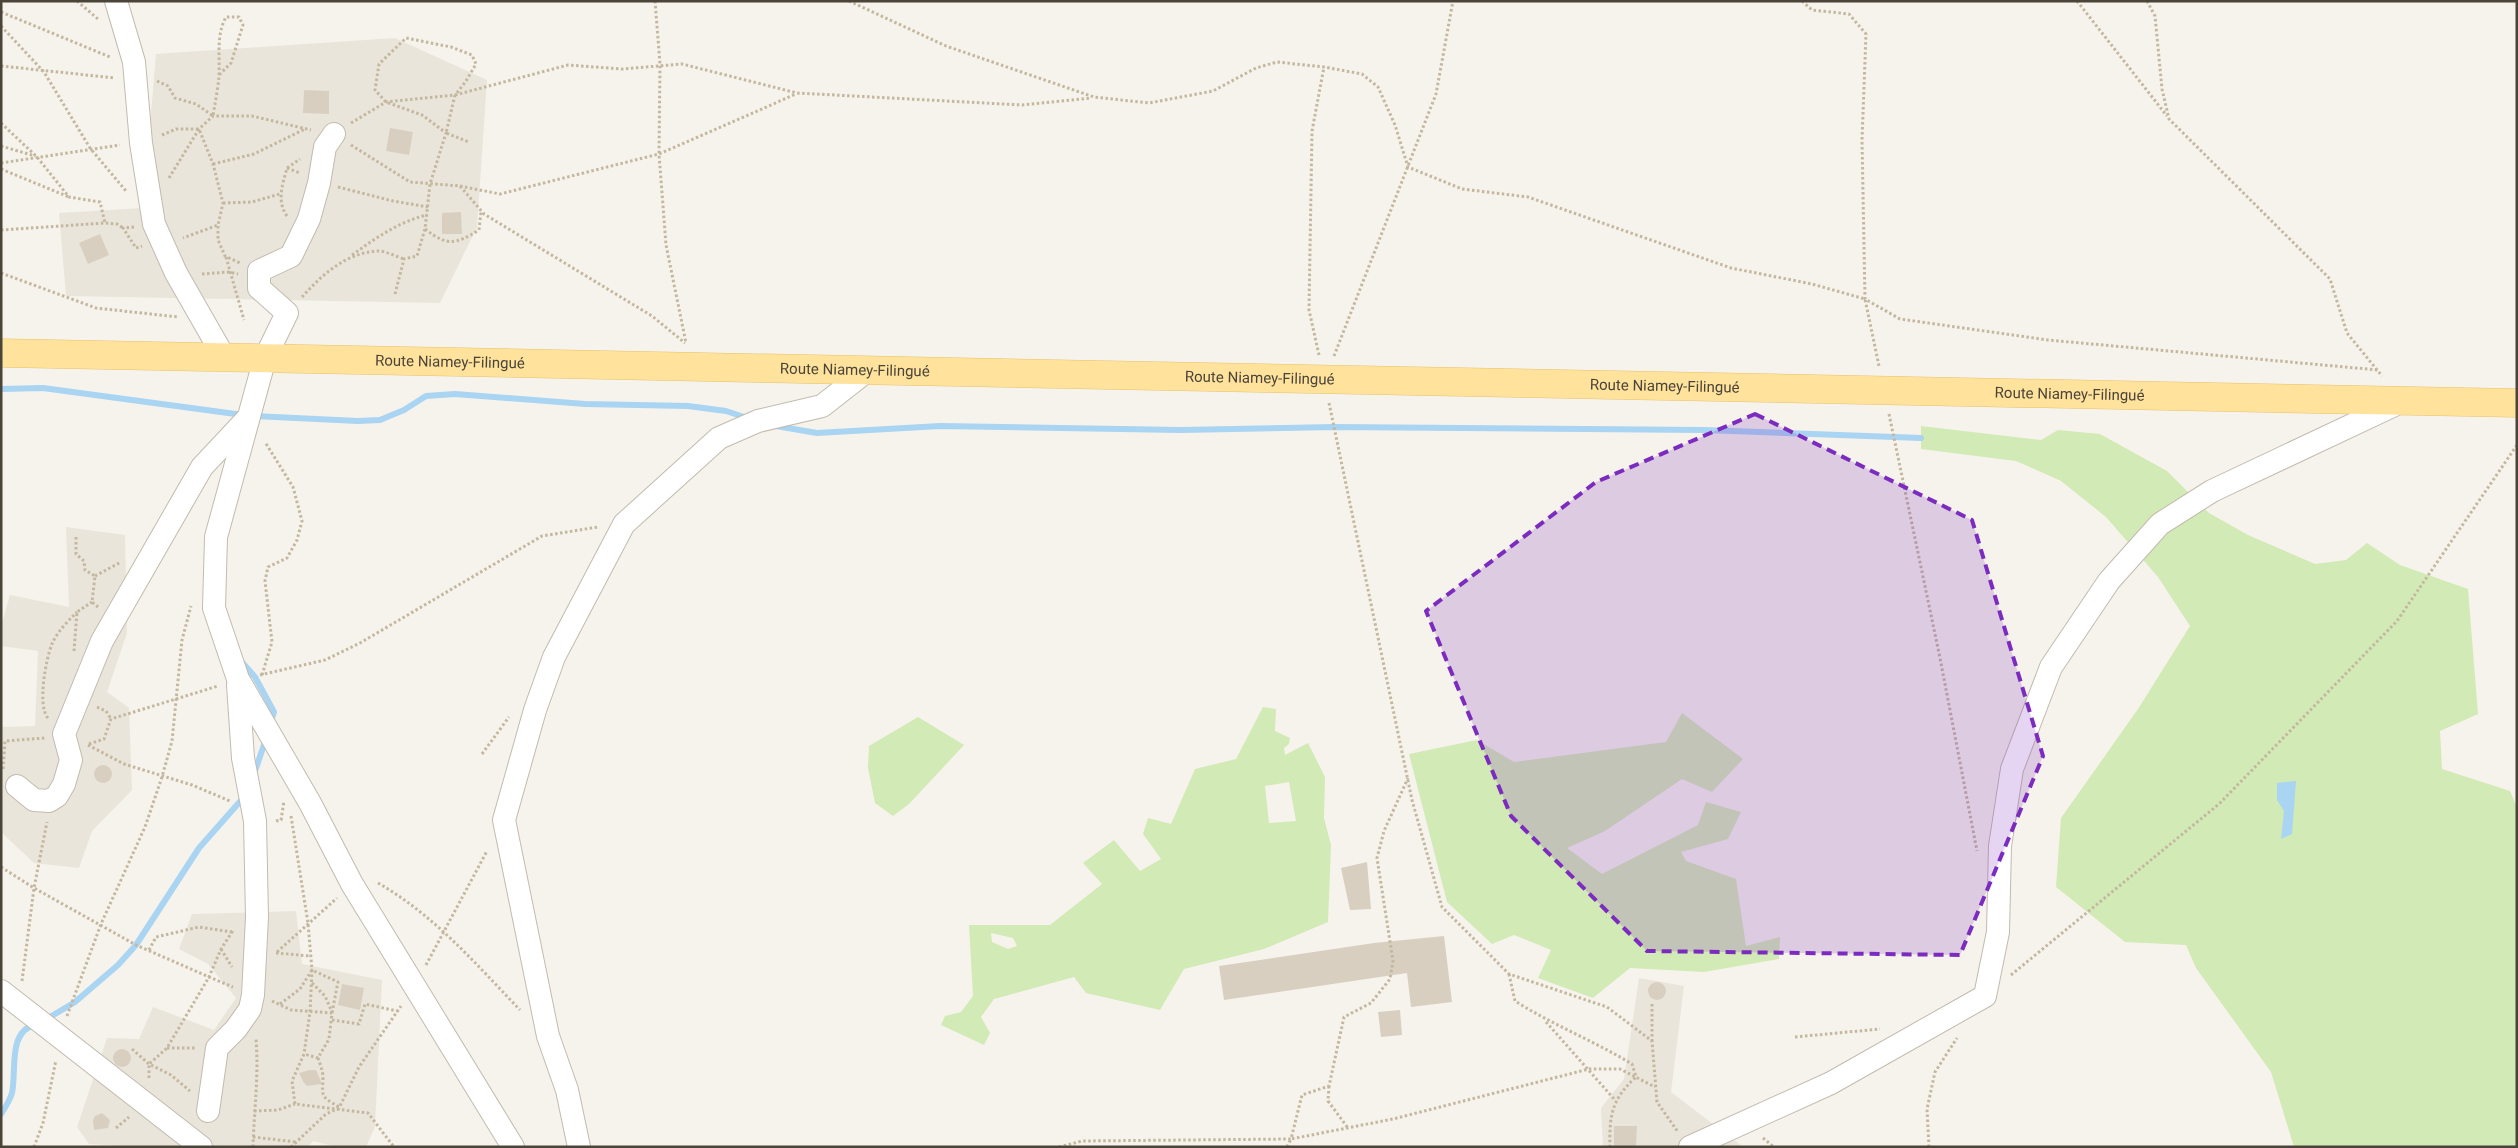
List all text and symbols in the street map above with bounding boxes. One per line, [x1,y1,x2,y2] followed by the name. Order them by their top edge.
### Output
[375,351,525,372] street label: Route Niamey-Filingué
[780,359,930,380] street label: Route Niamey-Filingué
[1185,368,1335,389] street label: Route Niamey-Filingué
[1590,376,1740,397] street label: Route Niamey-Filingué
[1995,384,2145,405] street label: Route Niamey-Filingué

